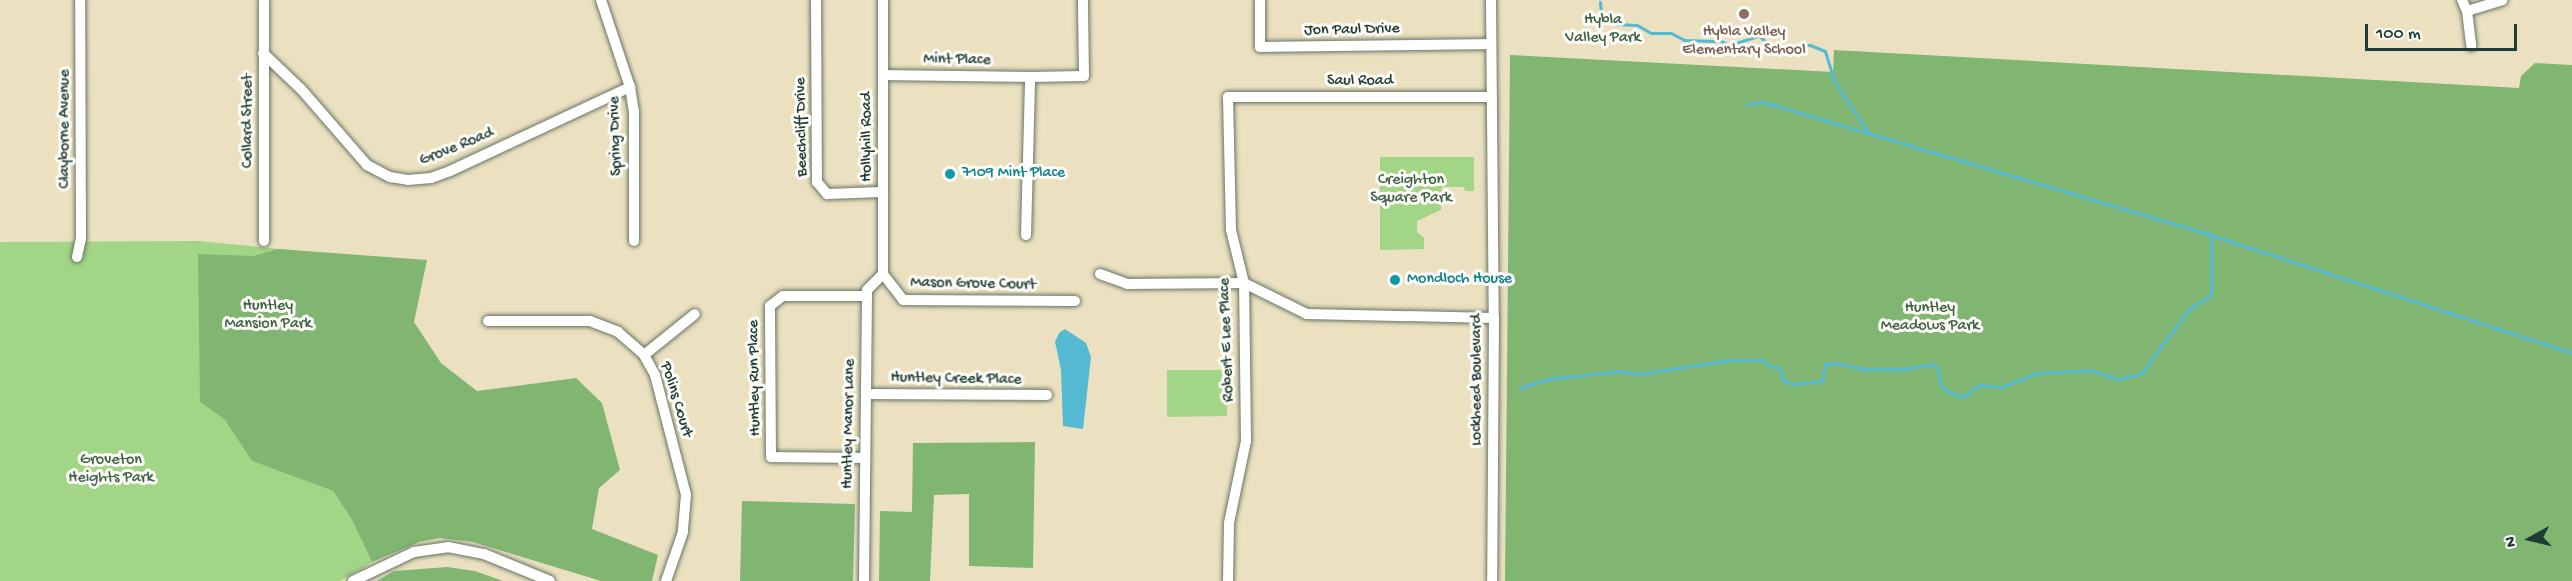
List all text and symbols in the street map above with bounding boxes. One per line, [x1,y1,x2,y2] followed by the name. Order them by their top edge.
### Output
[1737,7,1751,21] marker: Hybla Valley Elementary School
[1565,11,1641,49] park label: Hybla Valley Park
[2368,12,2520,50] scale bar
[1304,21,1400,41] street label: Jon Paul Drive
[1682,23,1806,61] place label: Hybla Valley Elementary School
[2376,24,2421,45] text: 100 m
[923,51,991,71] street label: Mint Place
[56,69,76,189] street label: Clayborne Avenue
[1327,72,1393,92] street label: Saul Road
[239,74,259,168] street label: Collard Street
[793,77,813,177] street label: Beechcliff Drive
[858,92,878,182] street label: Hollyhill Road
[606,96,628,176] street label: Spring Drive
[417,124,497,172] street label: Grove Road
[962,164,1065,184] place label: 7109 Mint Place
[943,167,957,181] marker: 7109 Mint Place
[1370,171,1452,209] park label: Creighton Square Park
[1407,270,1512,290] place label: Mondloch House
[1388,273,1402,287] marker: Mondloch House
[910,274,1036,296] street label: Mason Grove Court
[1216,278,1240,402] street label: Robert E Lee Place
[224,297,312,335] park label: Huntley Mansion Park
[1881,299,1979,337] park label: Huntley Meadows Park
[1468,314,1488,446] street label: Lockheed Boulevard
[745,320,767,436] street label: Huntley Run Place
[839,359,861,489] street label: Huntley Manor Lane
[654,360,696,440] street label: Polins Court
[890,369,1022,391] street label: Huntley Creek Place
[68,451,154,489] park label: Groveton Heights Park
[2500,509,2560,569] north arrow
[2502,535,2522,548] text: N

